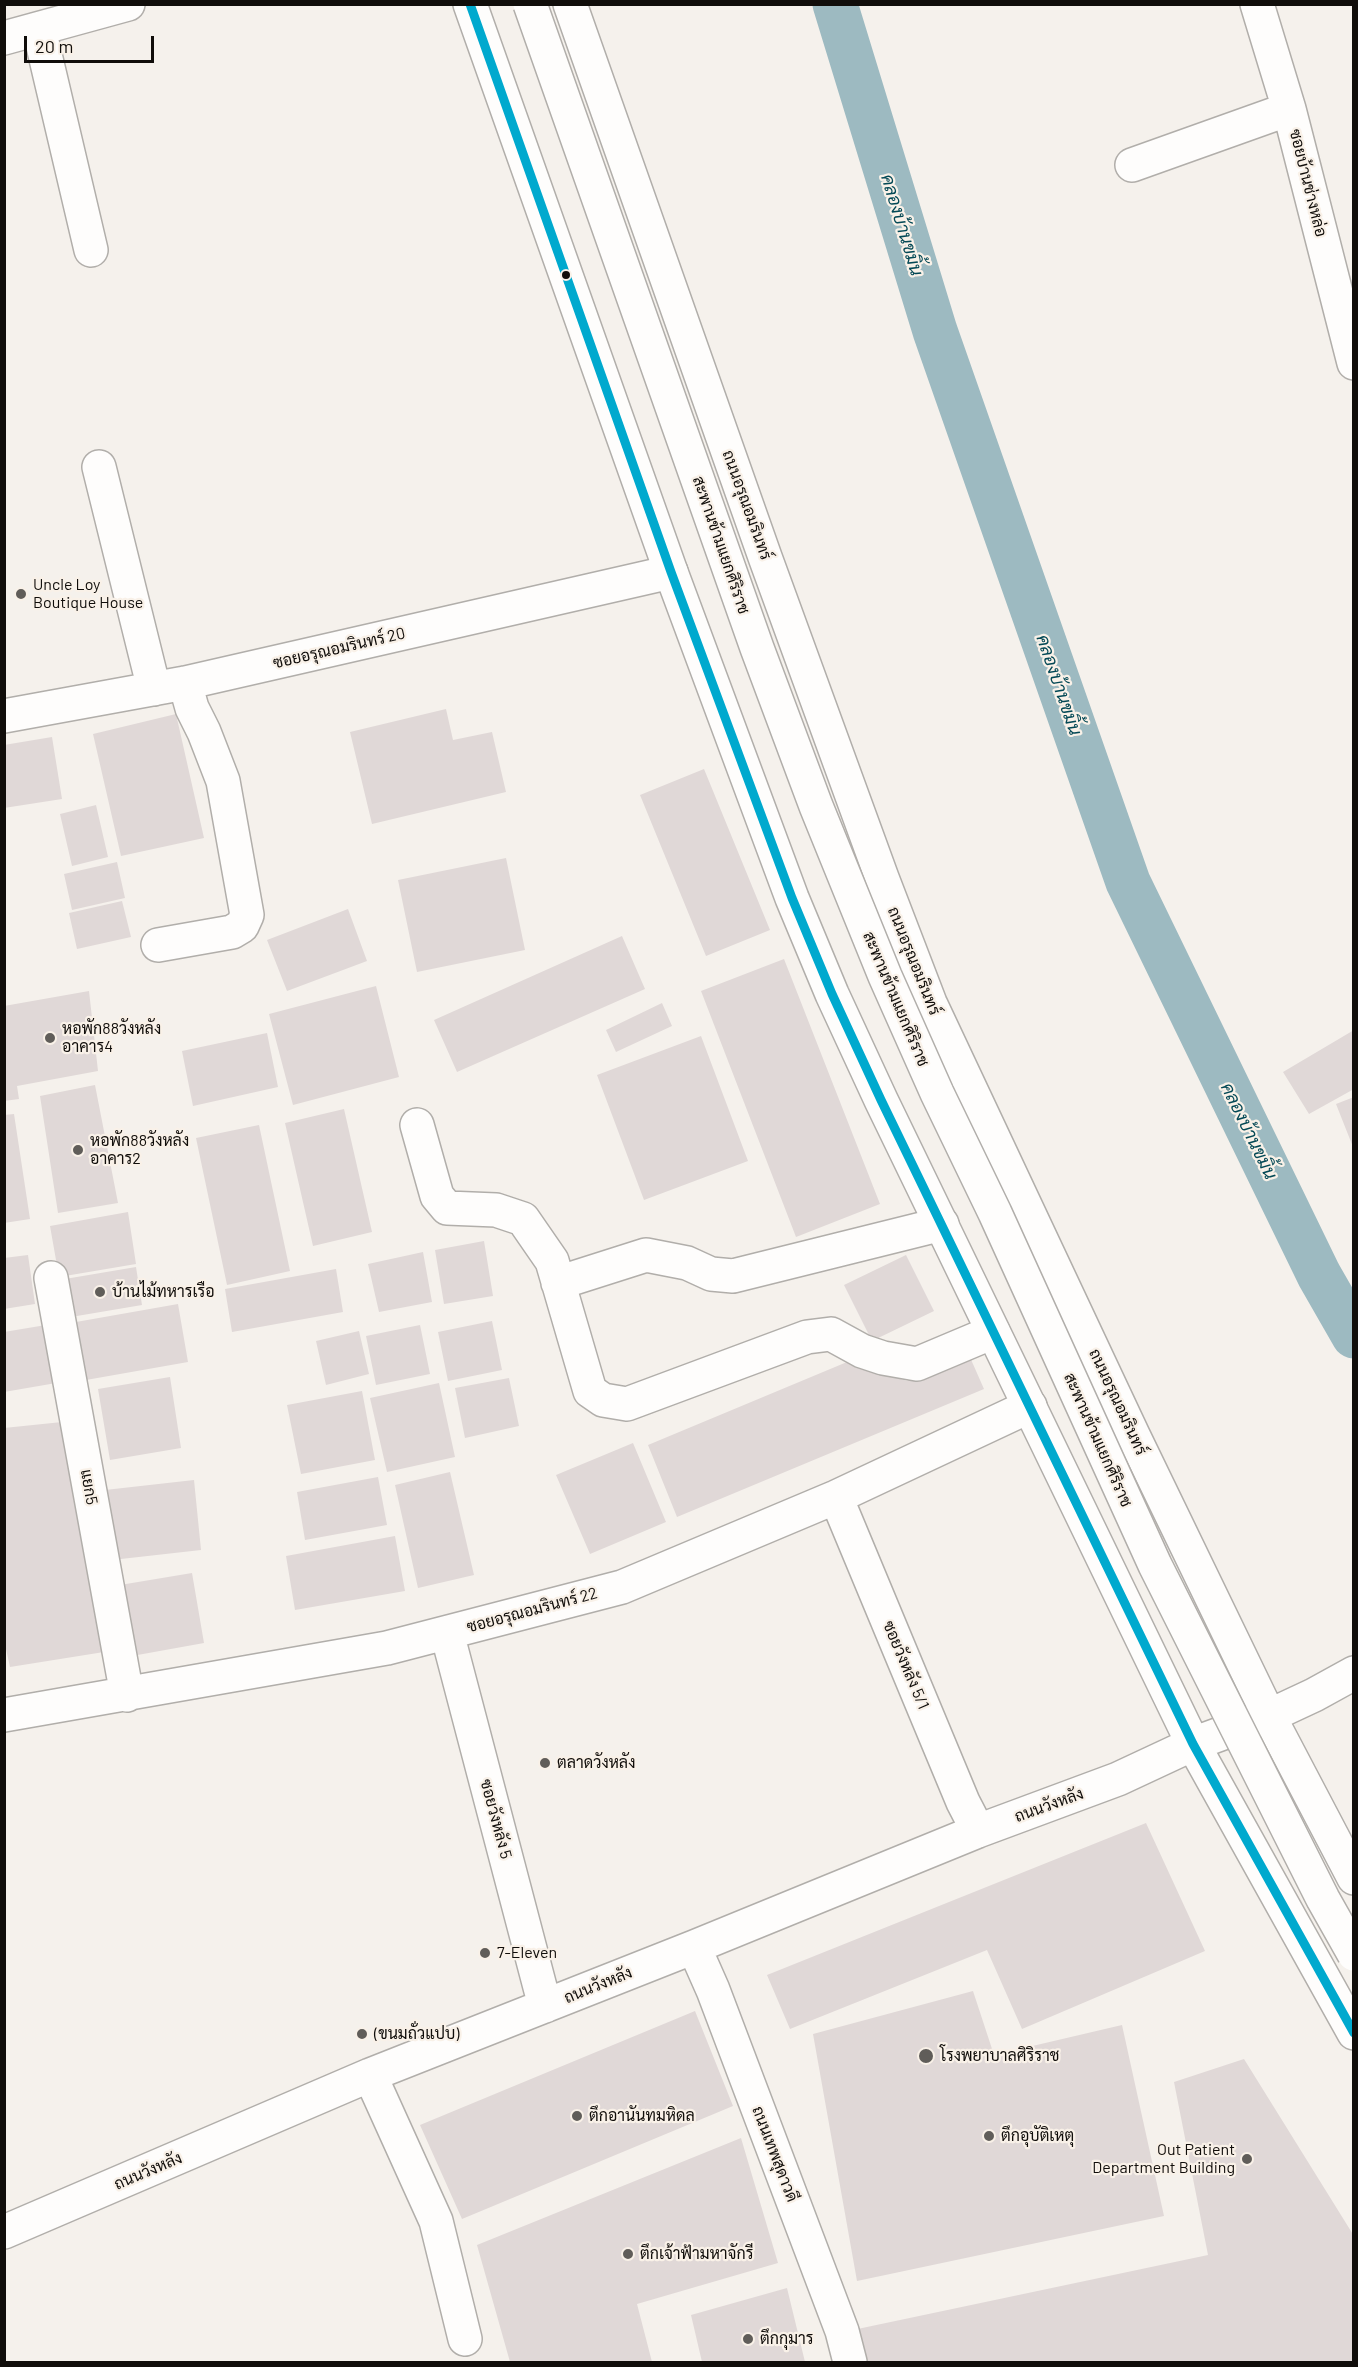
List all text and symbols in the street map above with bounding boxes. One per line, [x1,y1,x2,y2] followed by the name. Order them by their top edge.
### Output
[27,24,158,62] scale bar
[35,35,73,57] text: 20 m
[1285,127,1331,239] street label: ซอยบ้านช่างหล่อ
[876,172,928,278] water label: คลองบ้านขมิ้น
[560,269,572,281] unlabelled marker
[718,447,776,563] street label: ถนนอรุณอมรินทร์
[688,474,754,616] street label: สะพานข้ามแยกศิริราช
[33,575,143,613] place label: Uncle Loy Boutique House
[14,587,28,601] marker: Uncle Loy Boutique House
[271,623,407,673] street label: ซอยอรุณอมรินทร์ 20
[1032,632,1086,738] water label: คลองบ้านขมิ้น
[883,904,945,1018] street label: ถนนอรุณอมรินทร์
[859,929,933,1069] street label: สะพานข้ามแยกศิริราช
[62,1019,161,1057] place label: หอพัก88วังหลัง อาคาร4
[43,1031,57,1045] marker: หอพัก88วังหลัง อาคาร4
[1216,1079,1282,1183] water label: คลองบ้านขมิ้น
[90,1131,189,1169] place label: หอพัก88วังหลัง อาคาร2
[71,1143,85,1157] marker: หอพัก88วังหลัง อาคาร2
[112,1282,215,1302] place label: บ้านไม้ทหารเรือ
[93,1285,107,1299] marker: บ้านไม้ทหารเรือ
[1085,1346,1151,1458] street label: ถนนอรุณอมรินทร์
[1060,1370,1136,1510] street label: สะพานข้ามแยกศิริราช
[76,1468,102,1506] street label: แยก5
[465,1583,599,1637] street label: ซอยอรุณอมรินทร์ 22
[879,1618,933,1712] street label: ซอยวังหลัง 5/1
[557,1753,635,1773] place label: ตลาดวังหลัง
[538,1756,552,1770] marker: ตลาดวังหลัง
[476,1777,516,1861] street label: ซอยวังหลัง 5
[1012,1784,1086,1826] street label: ถนนวังหลัง
[497,1943,557,1963] place label: 7-Eleven
[478,1946,492,1960] marker: 7-Eleven
[561,1963,635,2007] street label: ถนนวังหลัง
[374,2024,459,2044] place label: (ขนมถั่วแปบ)
[355,2027,369,2041] marker: (ขนมถั่วแปบ)
[940,2046,1059,2066] place label: โรงพยาบาลศิริราช
[917,2047,935,2065] marker: โรงพยาบาลศิริราช
[748,2103,802,2205] street label: ถนนเทพสุดาวดี
[589,2106,695,2126] place label: ตึกอานันทมหิดล
[570,2109,584,2123] marker: ตึกอานันทมหิดล
[1001,2126,1074,2146] place label: ตึกอุบัติเหตุ
[982,2129,996,2143] marker: ตึกอุบัติเหตุ
[1092,2140,1235,2178] place label: Out Patient Department Building
[111,2148,185,2194] street label: ถนนวังหลัง
[1240,2152,1254,2166] marker: Out Patient Department Building
[640,2244,753,2264] place label: ตึกเจ้าฟ้ามหาจักรี
[621,2247,635,2261] marker: ตึกเจ้าฟ้ามหาจักรี
[760,2329,813,2349] place label: ตึกกุมาร
[741,2332,755,2346] marker: ตึกกุมาร

